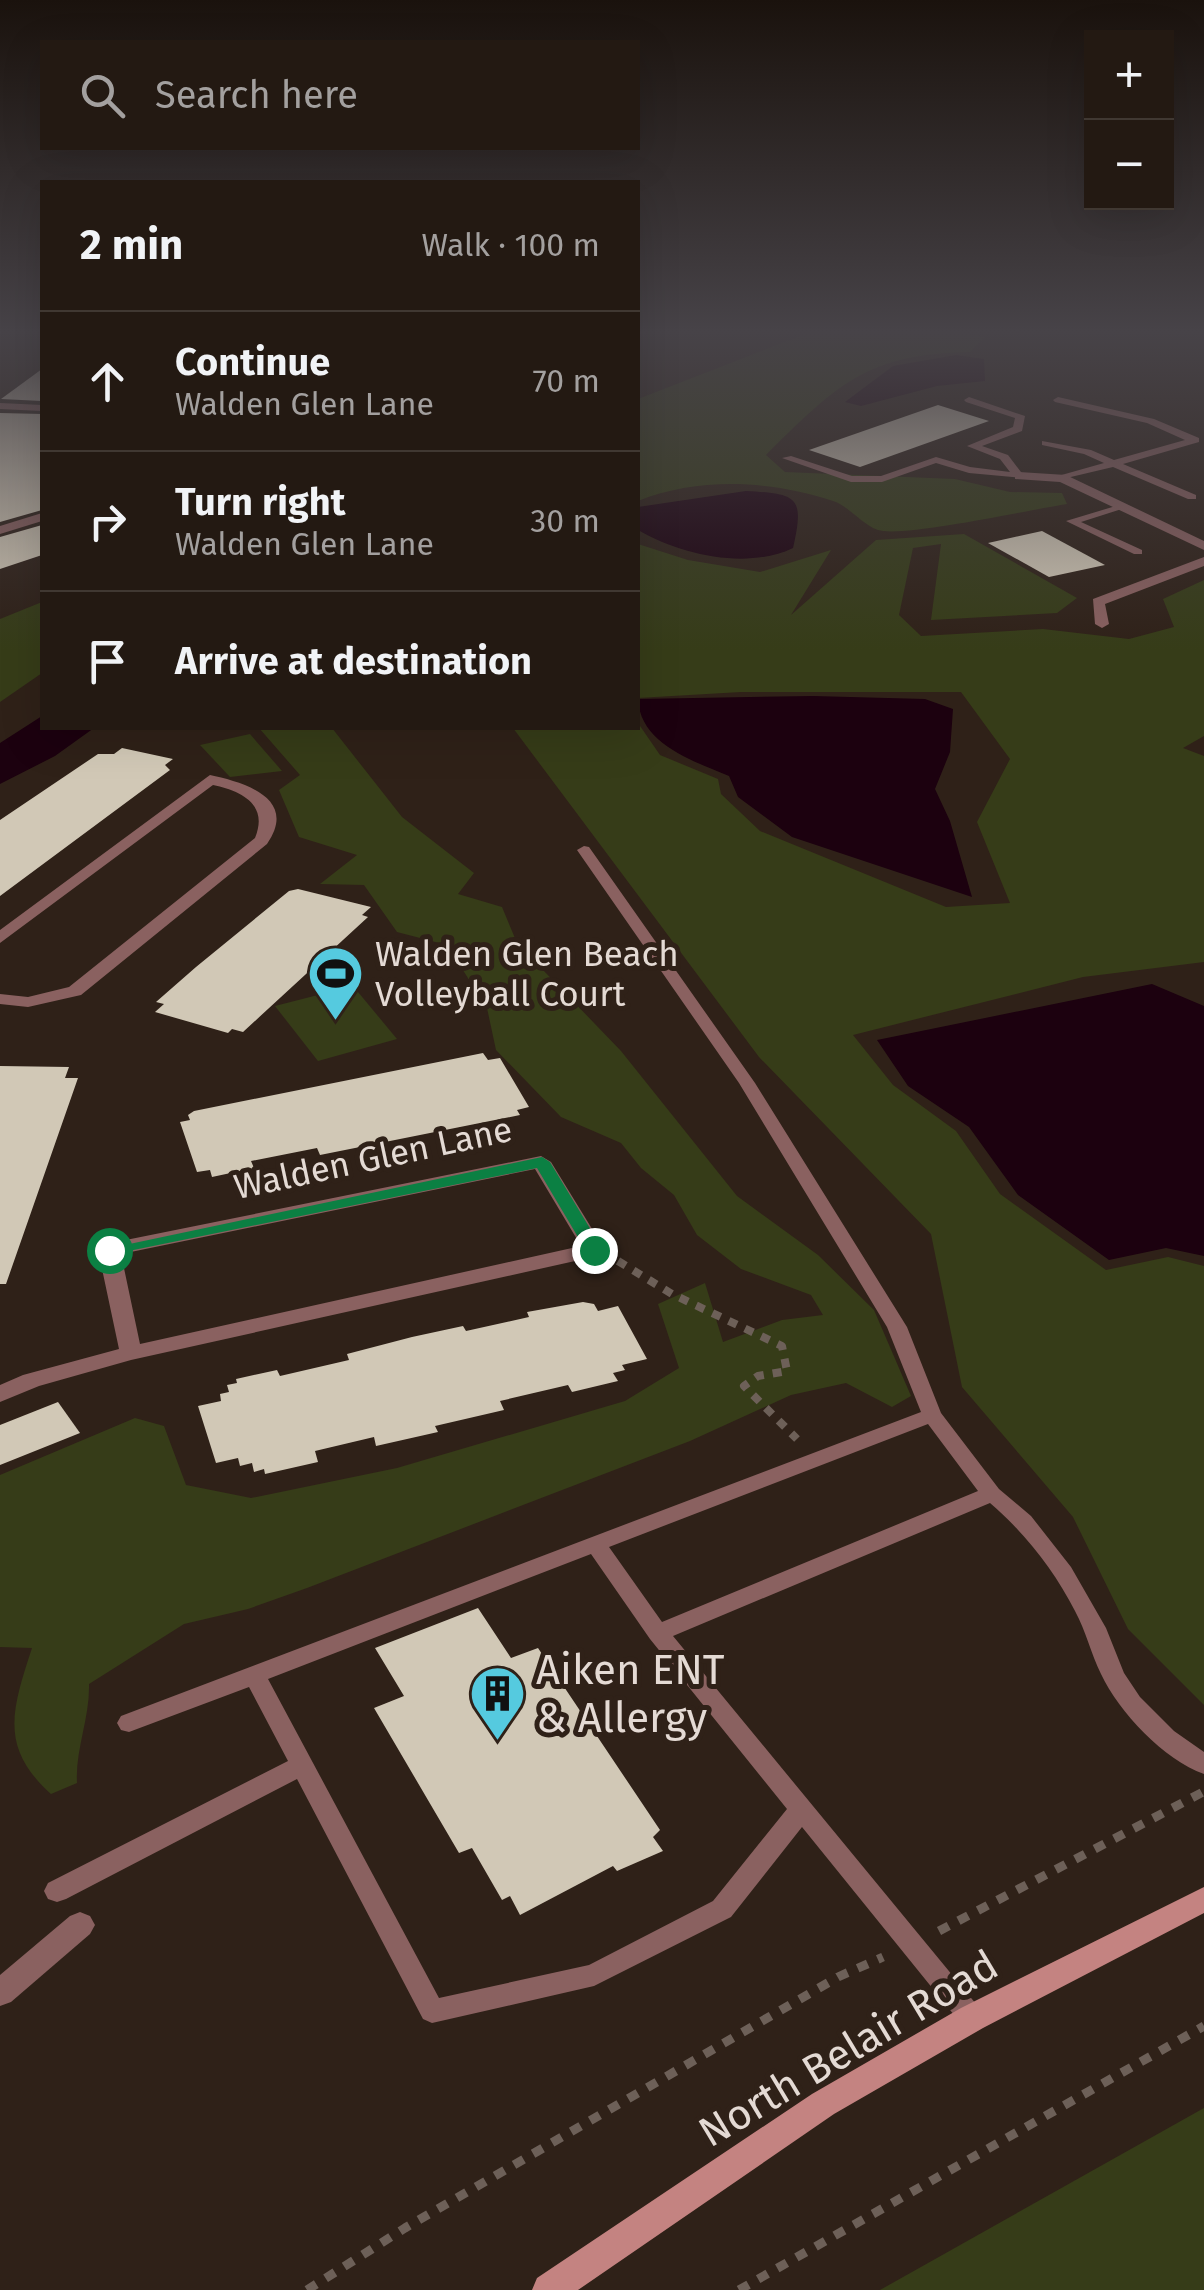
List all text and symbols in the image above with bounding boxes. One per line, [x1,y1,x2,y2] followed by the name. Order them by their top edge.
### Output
[1084,30,1174,210] map controls
[1084,30,1174,120] button: +
[40,40,640,150] search box
[75,68,130,123] icon: search
[155,72,358,118] text: Search here
[1084,120,1174,210] button: −
[80,220,183,270] text: 2 min
[422,226,600,264] text: Walk · 100 m
[175,339,330,385] text: Continue
[80,354,135,409] icon: ahead
[532,362,600,400] text: 70 m
[175,385,434,423] text: Walden Glen Lane
[175,479,345,525] text: Turn right
[80,494,135,549] icon: right
[530,502,600,540] text: 30 m
[175,525,434,563] text: Walden Glen Lane
[80,634,135,689] icon: arrive
[175,638,532,684] text: Arrive at destination
[375,933,679,1015] place label: Walden Glen Beach Volleyball Court
[306,944,366,1023] sports icon: Walden Glen Beach Volleyball Court
[230,1108,516,1208] street label: Walden Glen Lane
[87,1228,133,1274] route start
[572,1228,618,1274] route end
[536,1645,725,1743] place label: Aiken ENT & Allergy
[467,1663,527,1742] building icon: Aiken ENT & Allergy
[690,1940,1007,2158] street label: North Belair Road

